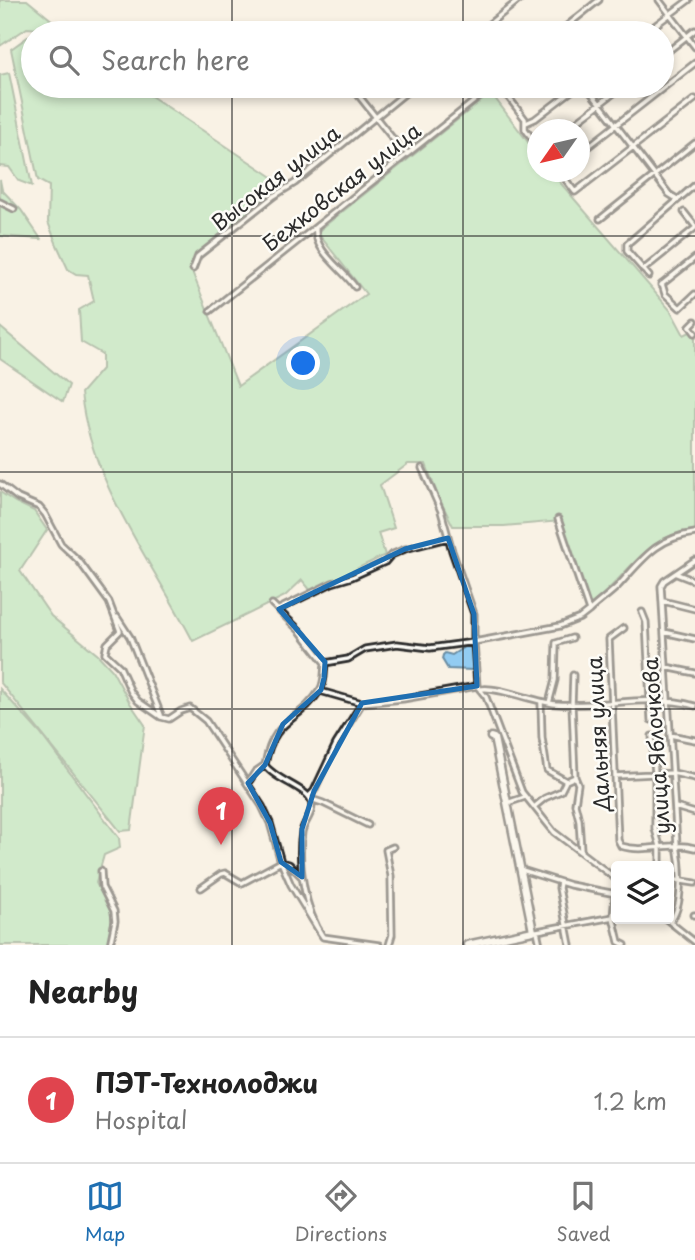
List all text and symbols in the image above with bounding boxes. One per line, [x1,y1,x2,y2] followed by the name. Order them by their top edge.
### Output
[21,21,674,98] search box
[101,40,250,79] text: Search here
[45,41,83,79] icon: search
[255,113,428,258] street label: Бежковская улица
[204,116,347,238] street label: Высокая улица
[527,119,590,182] north arrow
[286,346,320,380] your location
[577,655,617,813] street label: Дальняя улица
[633,657,677,835] street label: улица Яблочкова
[198,787,244,845] pin: 1
[611,861,674,924] map controls
[611,861,674,924] button: layers
[28,968,138,1013] text: Nearby
[95,1063,318,1102] text: ПЭТ-Технолоджи
[46,1083,57,1118] text: 1
[594,1083,667,1118] text: 1.2 km
[95,1102,187,1137] text: Hospital
[85,1177,125,1247] tab: Map
[295,1177,387,1247] tab: Directions
[556,1177,610,1247] tab: Saved

